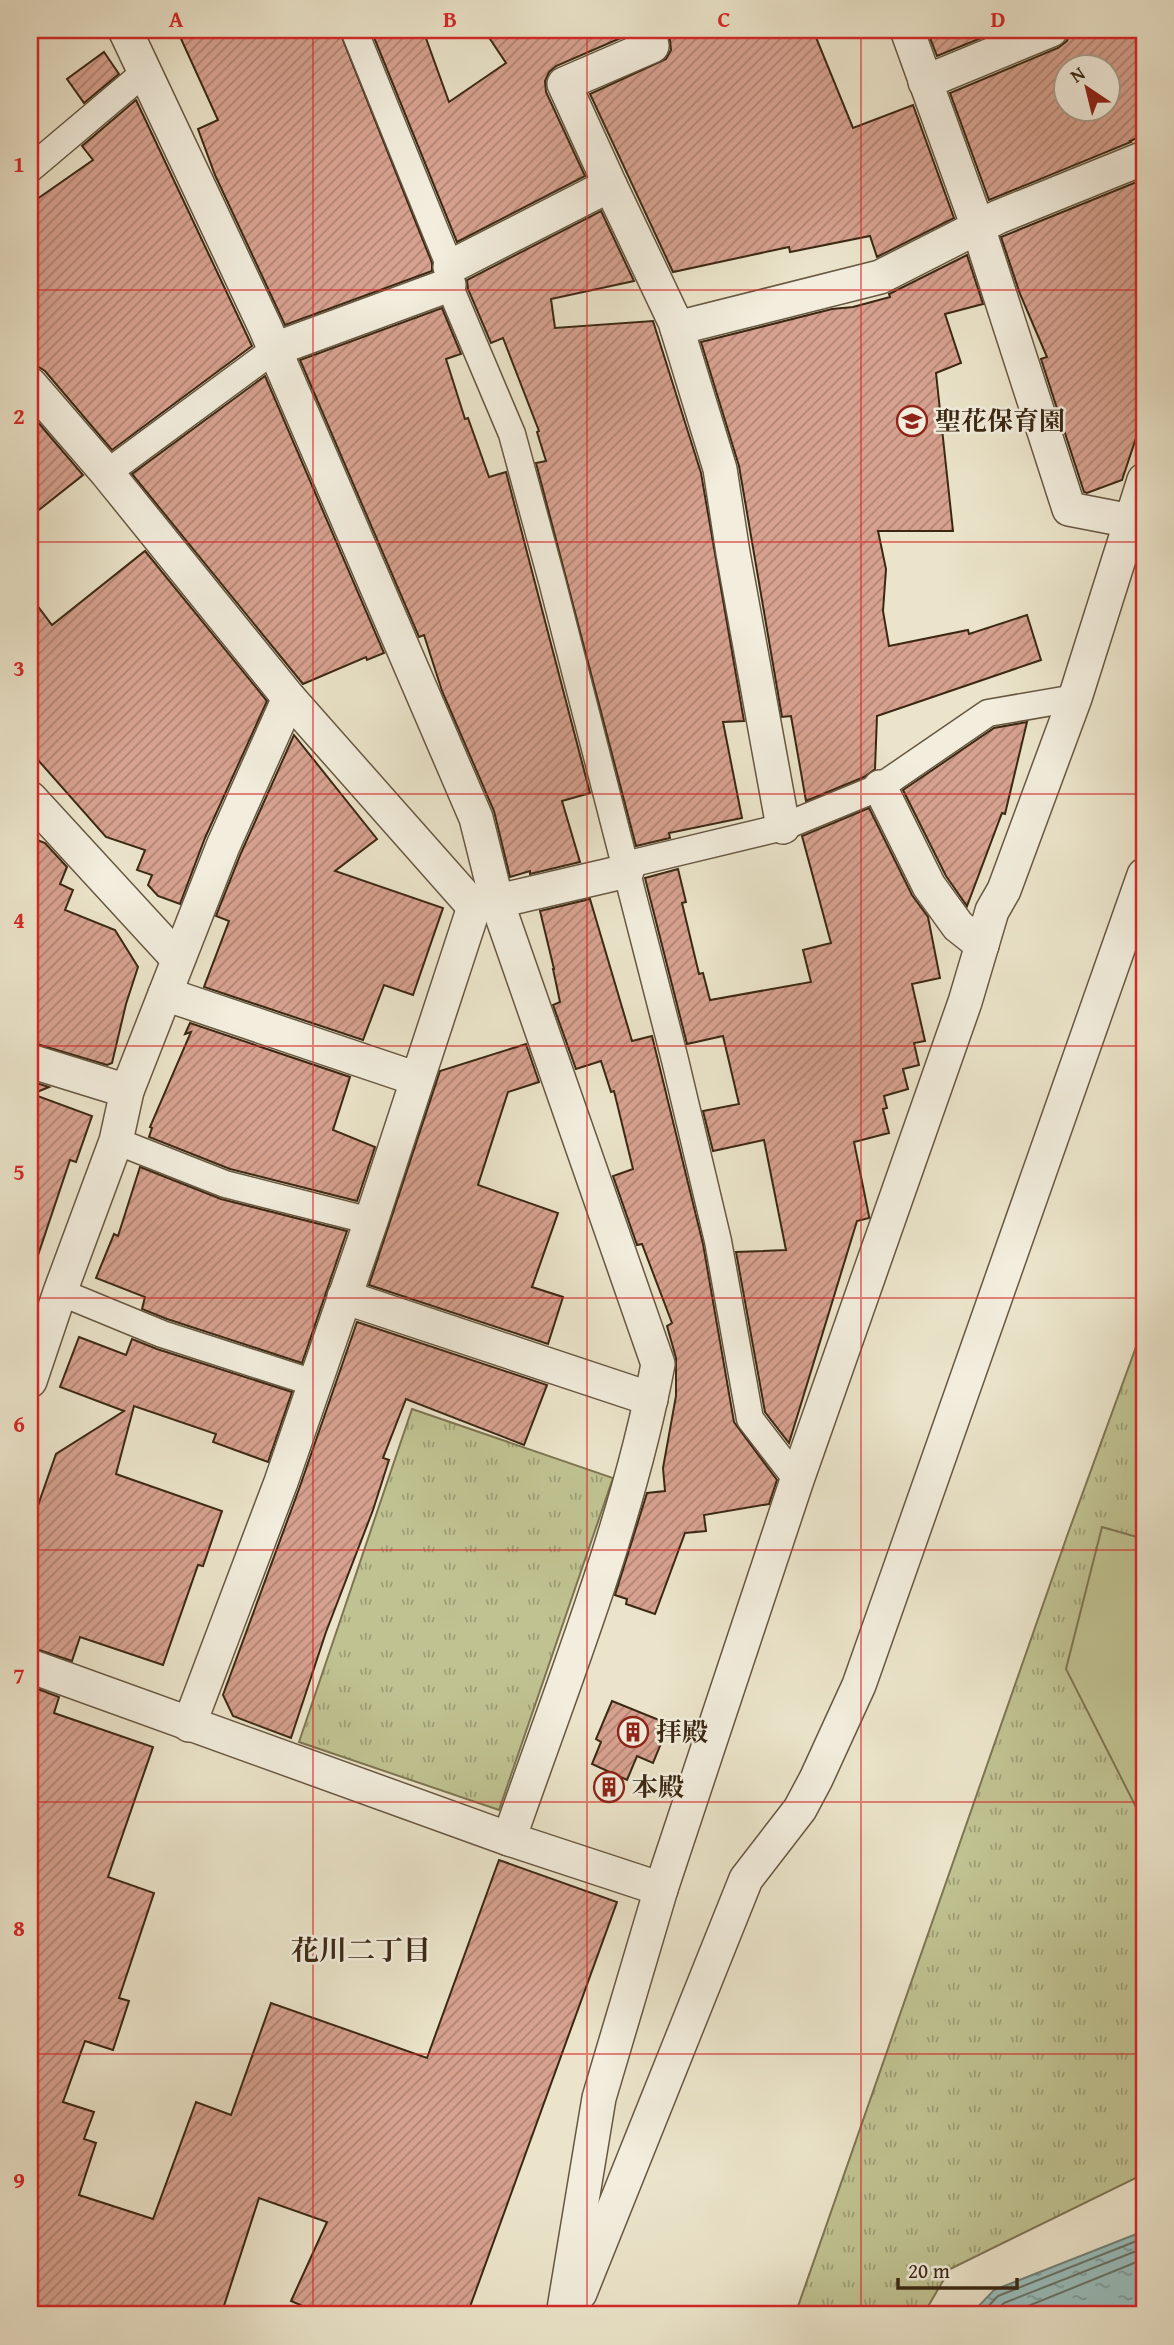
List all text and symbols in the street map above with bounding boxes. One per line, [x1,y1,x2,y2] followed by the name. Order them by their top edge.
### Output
[169,2,184,35] text: A
[443,2,457,35] text: B
[717,2,731,35] text: C
[991,2,1006,35] text: D
[1052,52,1122,122] north arrow
[1064,59,1091,89] text: N
[13,147,25,180] text: 1
[13,399,25,432] text: 2
[935,401,1065,440] place label: 聖花保育園
[895,404,929,438] school or university icon: 聖花保育園
[13,651,25,684] text: 3
[13,903,25,936] text: 4
[13,1155,25,1188] text: 5
[13,1407,25,1440] text: 6
[13,1659,25,1692] text: 7
[656,1712,708,1751] place label: 拝殿
[616,1715,650,1749] building icon: 拝殿
[632,1767,684,1806] place label: 本殿
[592,1770,626,1804] building icon: 本殿
[13,1911,25,1944] text: 8
[291,1929,431,1970] district label: 花川二丁目
[13,2163,25,2196] text: 9
[898,2247,1016,2291] scale bar
[908,2255,950,2286] text: 20 m

